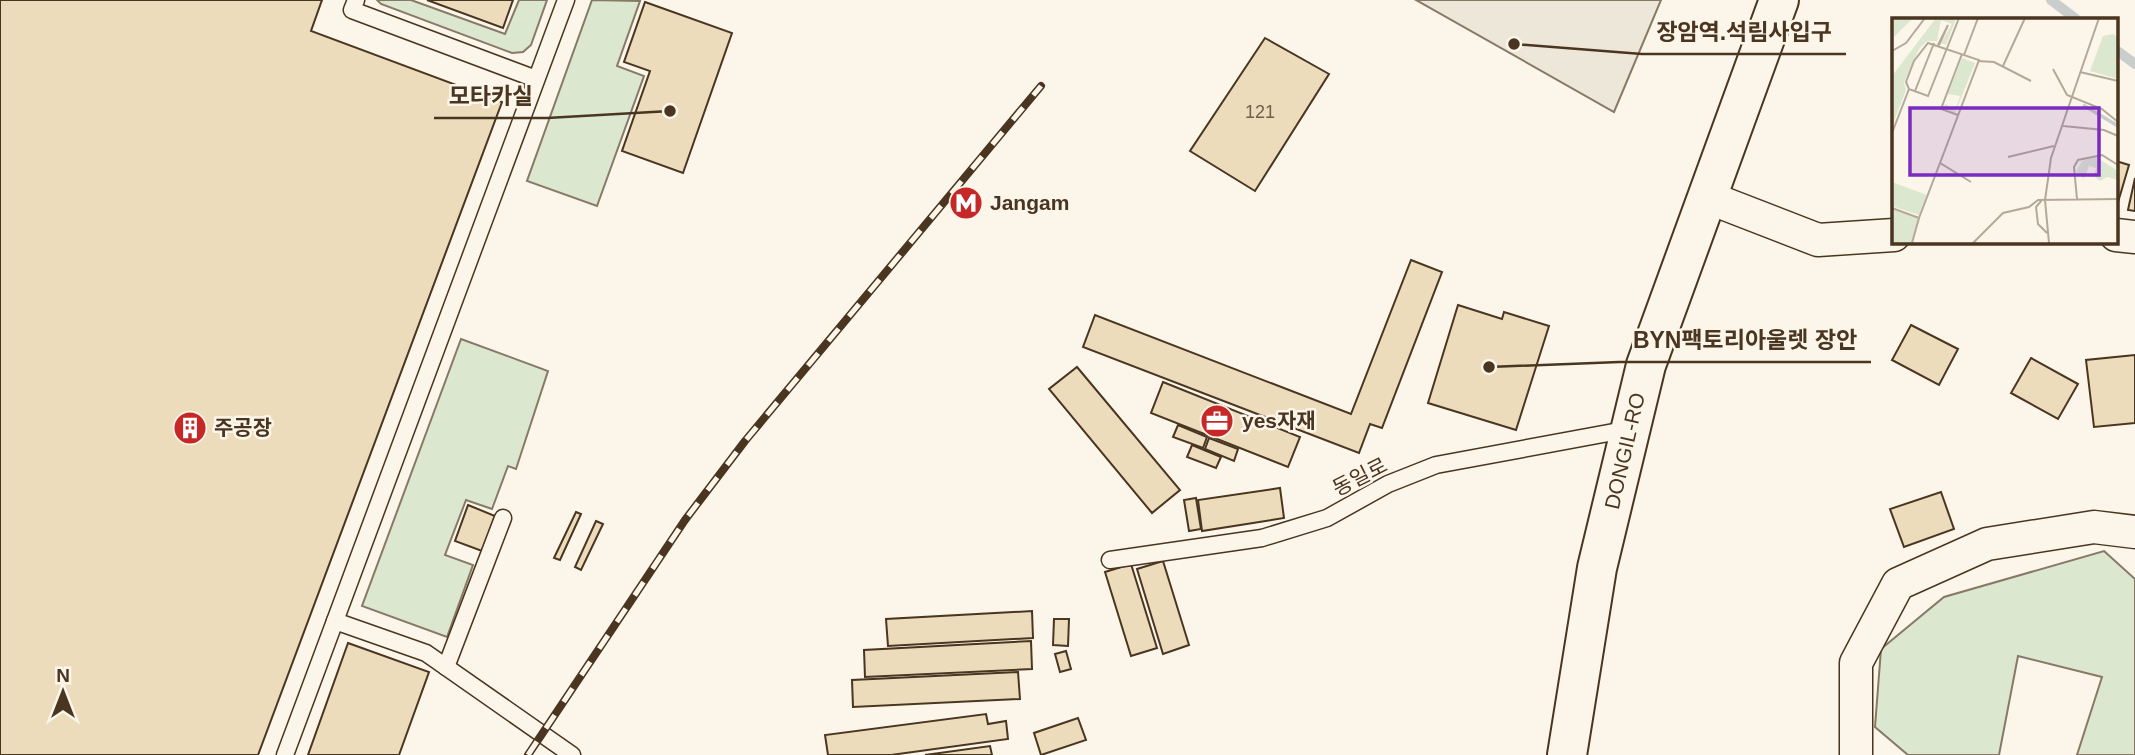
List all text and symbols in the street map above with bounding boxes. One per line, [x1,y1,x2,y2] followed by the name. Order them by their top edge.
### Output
[1642,10,1846,54] callout: 장암역.석림사입구
[1892,18,2118,243] inset map
[1656,19,1832,45] text: 장암역.석림사입구
[434,74,547,118] callout: 모타카실
[449,83,533,109] text: 모타카실
[1245,102,1275,122] house number: 121
[947,184,985,222] metro station icon: Jangam
[990,191,1069,214] place label: Jangam
[1619,318,1871,362] callout: BYN팩토리아울렛 장안
[1633,327,1857,353] text: BYN팩토리아울렛 장안
[1600,390,1649,511] street label: DONGIL-RO
[1198,402,1236,440] office icon: yes자재
[171,409,209,447] building icon: 주공장
[1242,409,1316,432] place label: yes자재
[214,416,272,439] place label: 주공장
[1329,453,1391,500] street label: 동일로
[28,657,98,727] north arrow
[56,665,70,686] text: N

